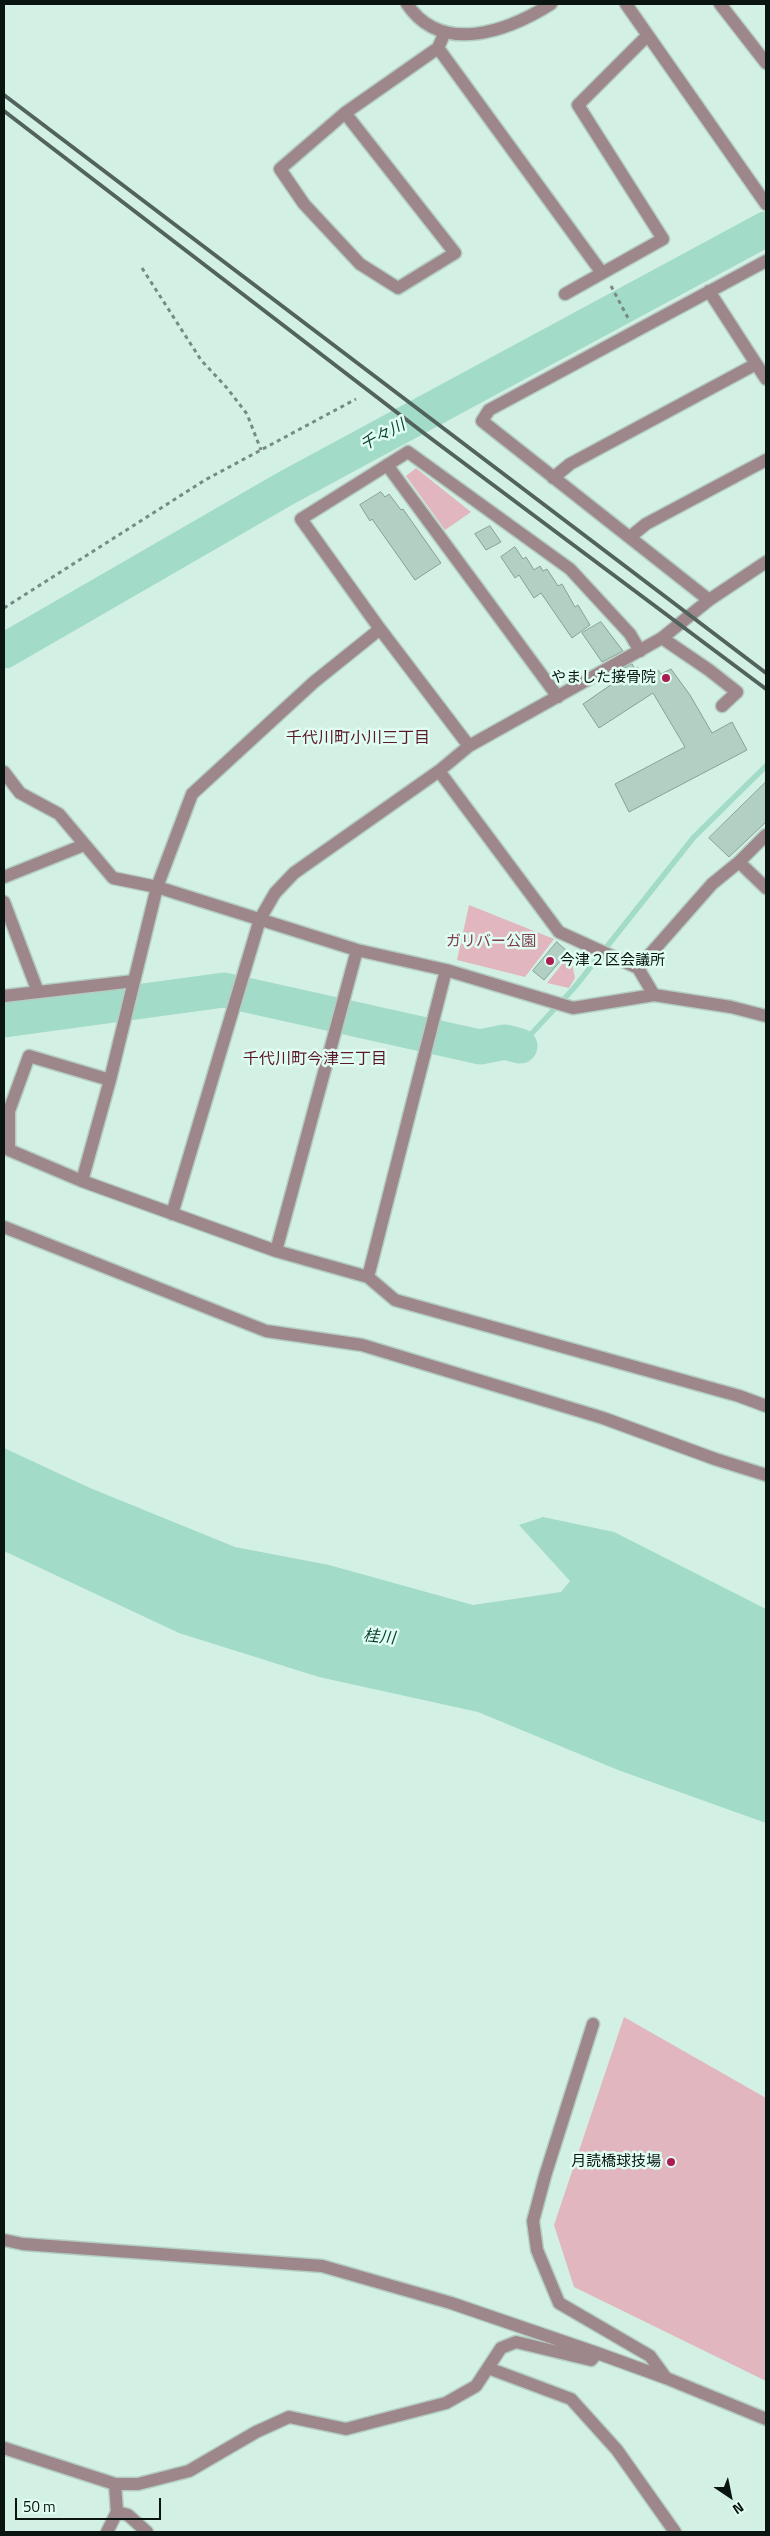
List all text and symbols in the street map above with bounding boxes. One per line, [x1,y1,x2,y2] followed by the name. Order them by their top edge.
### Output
[357,416,409,456] water label: 千々川
[551,669,656,687] place label: やました接骨院
[660,672,672,684] marker: やました接骨院
[286,729,430,749] district label: 千代川町小川三丁目
[446,933,536,951] park label: ガリバー公園
[560,952,665,970] place label: 今津２区会議所
[544,955,556,967] marker: 今津２区会議所
[243,1050,387,1070] district label: 千代川町今津三丁目
[362,1627,396,1649] water label: 桂川
[571,2153,661,2171] place label: 月読橋球技場
[665,2156,677,2168] marker: 月読橋球技場
[705,2471,755,2521] north arrow
[18,2488,164,2520] scale bar
[23,2495,56,2518] text: 50 m
[729,2497,749,2520] text: N

